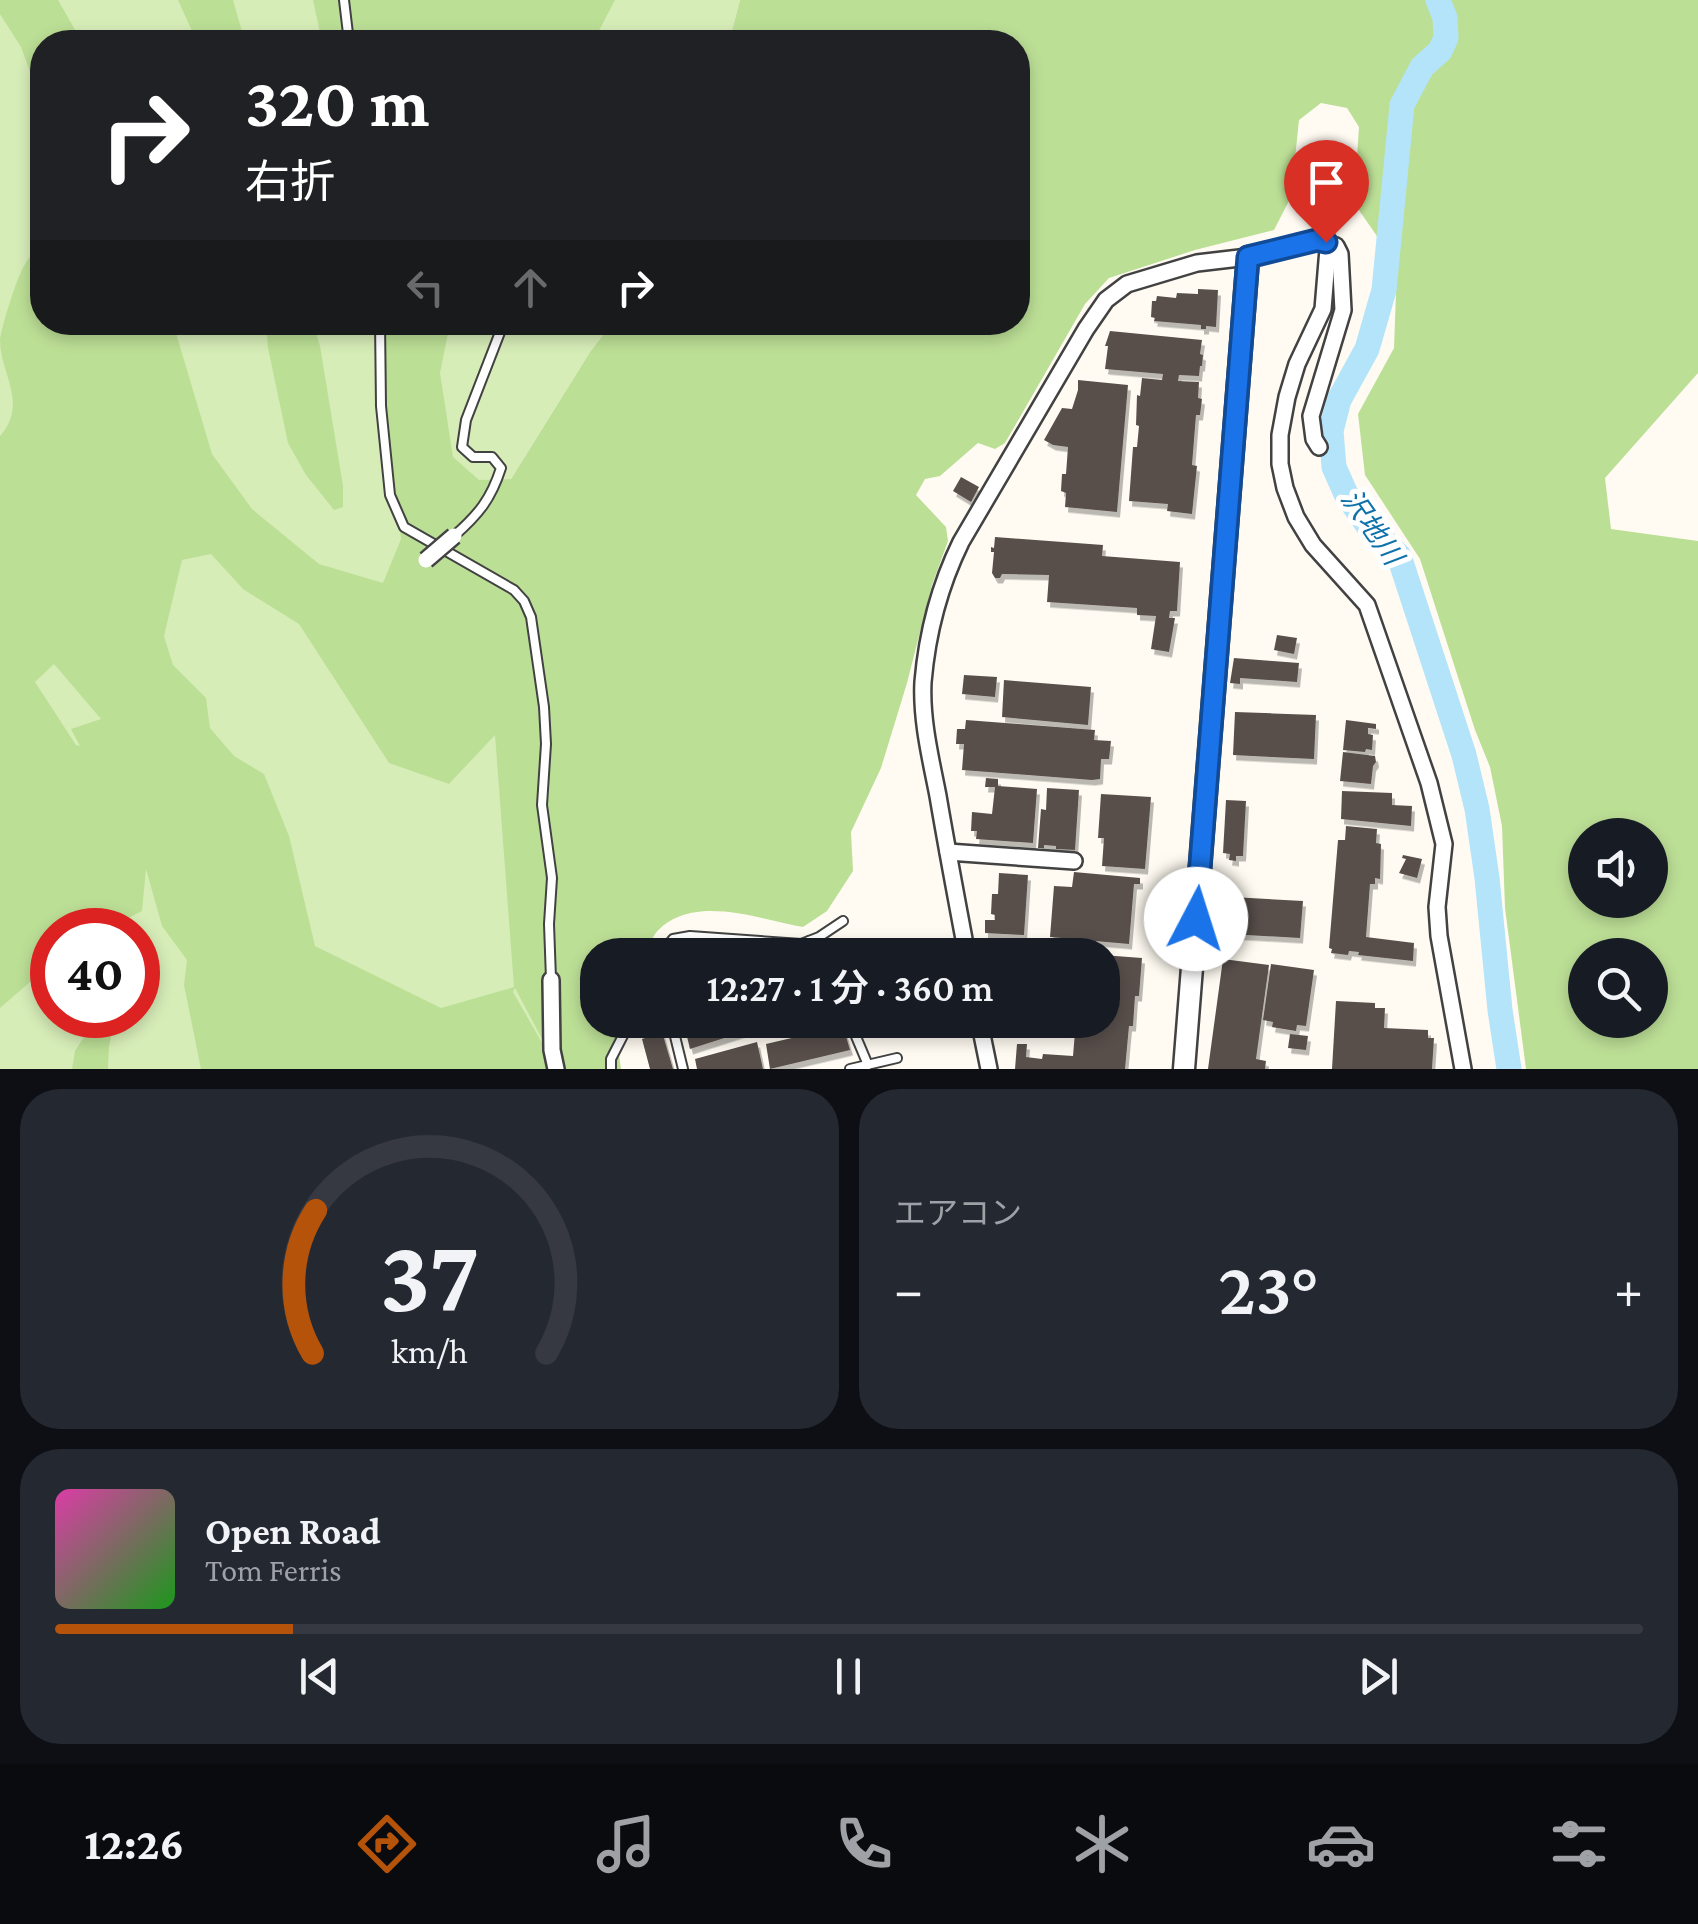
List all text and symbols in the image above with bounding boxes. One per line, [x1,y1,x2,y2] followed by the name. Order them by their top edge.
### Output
[245,63,429,141] text: 320 m
[80,70,210,200] icon: right
[1284,140,1369,243] pin
[1299,155,1354,210] icon: arrive
[245,157,335,207] text: 右折
[398,260,453,315] icon: left
[503,260,558,315] icon: ahead
[608,260,663,315] icon: right
[1335,484,1411,573] water label: 沢地川
[1568,818,1668,1038] map controls
[1568,818,1668,918] button: sound
[1144,867,1248,971] position arrow
[30,908,160,1038] speed limit sign: 40
[1568,938,1668,1038] button: search
[707,967,993,1009] text: 12:27 · 1 分 · 360 m
[894,1195,1022,1231] text: エアコン
[380,1218,479,1333] text: 37
[1218,1247,1319,1330] text: 23°
[894,1259,923,1320] text: −
[1614,1259,1643,1320] text: +
[391,1331,468,1371] text: km/h
[205,1510,381,1552] text: Open Road
[205,1552,342,1588] text: Tom Ferris
[292,1649,347,1704] icon: previous
[821,1649,876,1704] icon: pause
[1351,1649,1406,1704] icon: next
[352,1809,422,1879] icon: directions
[591,1809,661,1879] icon: music
[829,1809,899,1879] icon: phone
[1067,1809,1137,1879] icon: climate
[1306,1809,1376,1879] icon: car
[1544,1809,1614,1879] icon: filters
[84,1819,184,1869] text: 12:26

